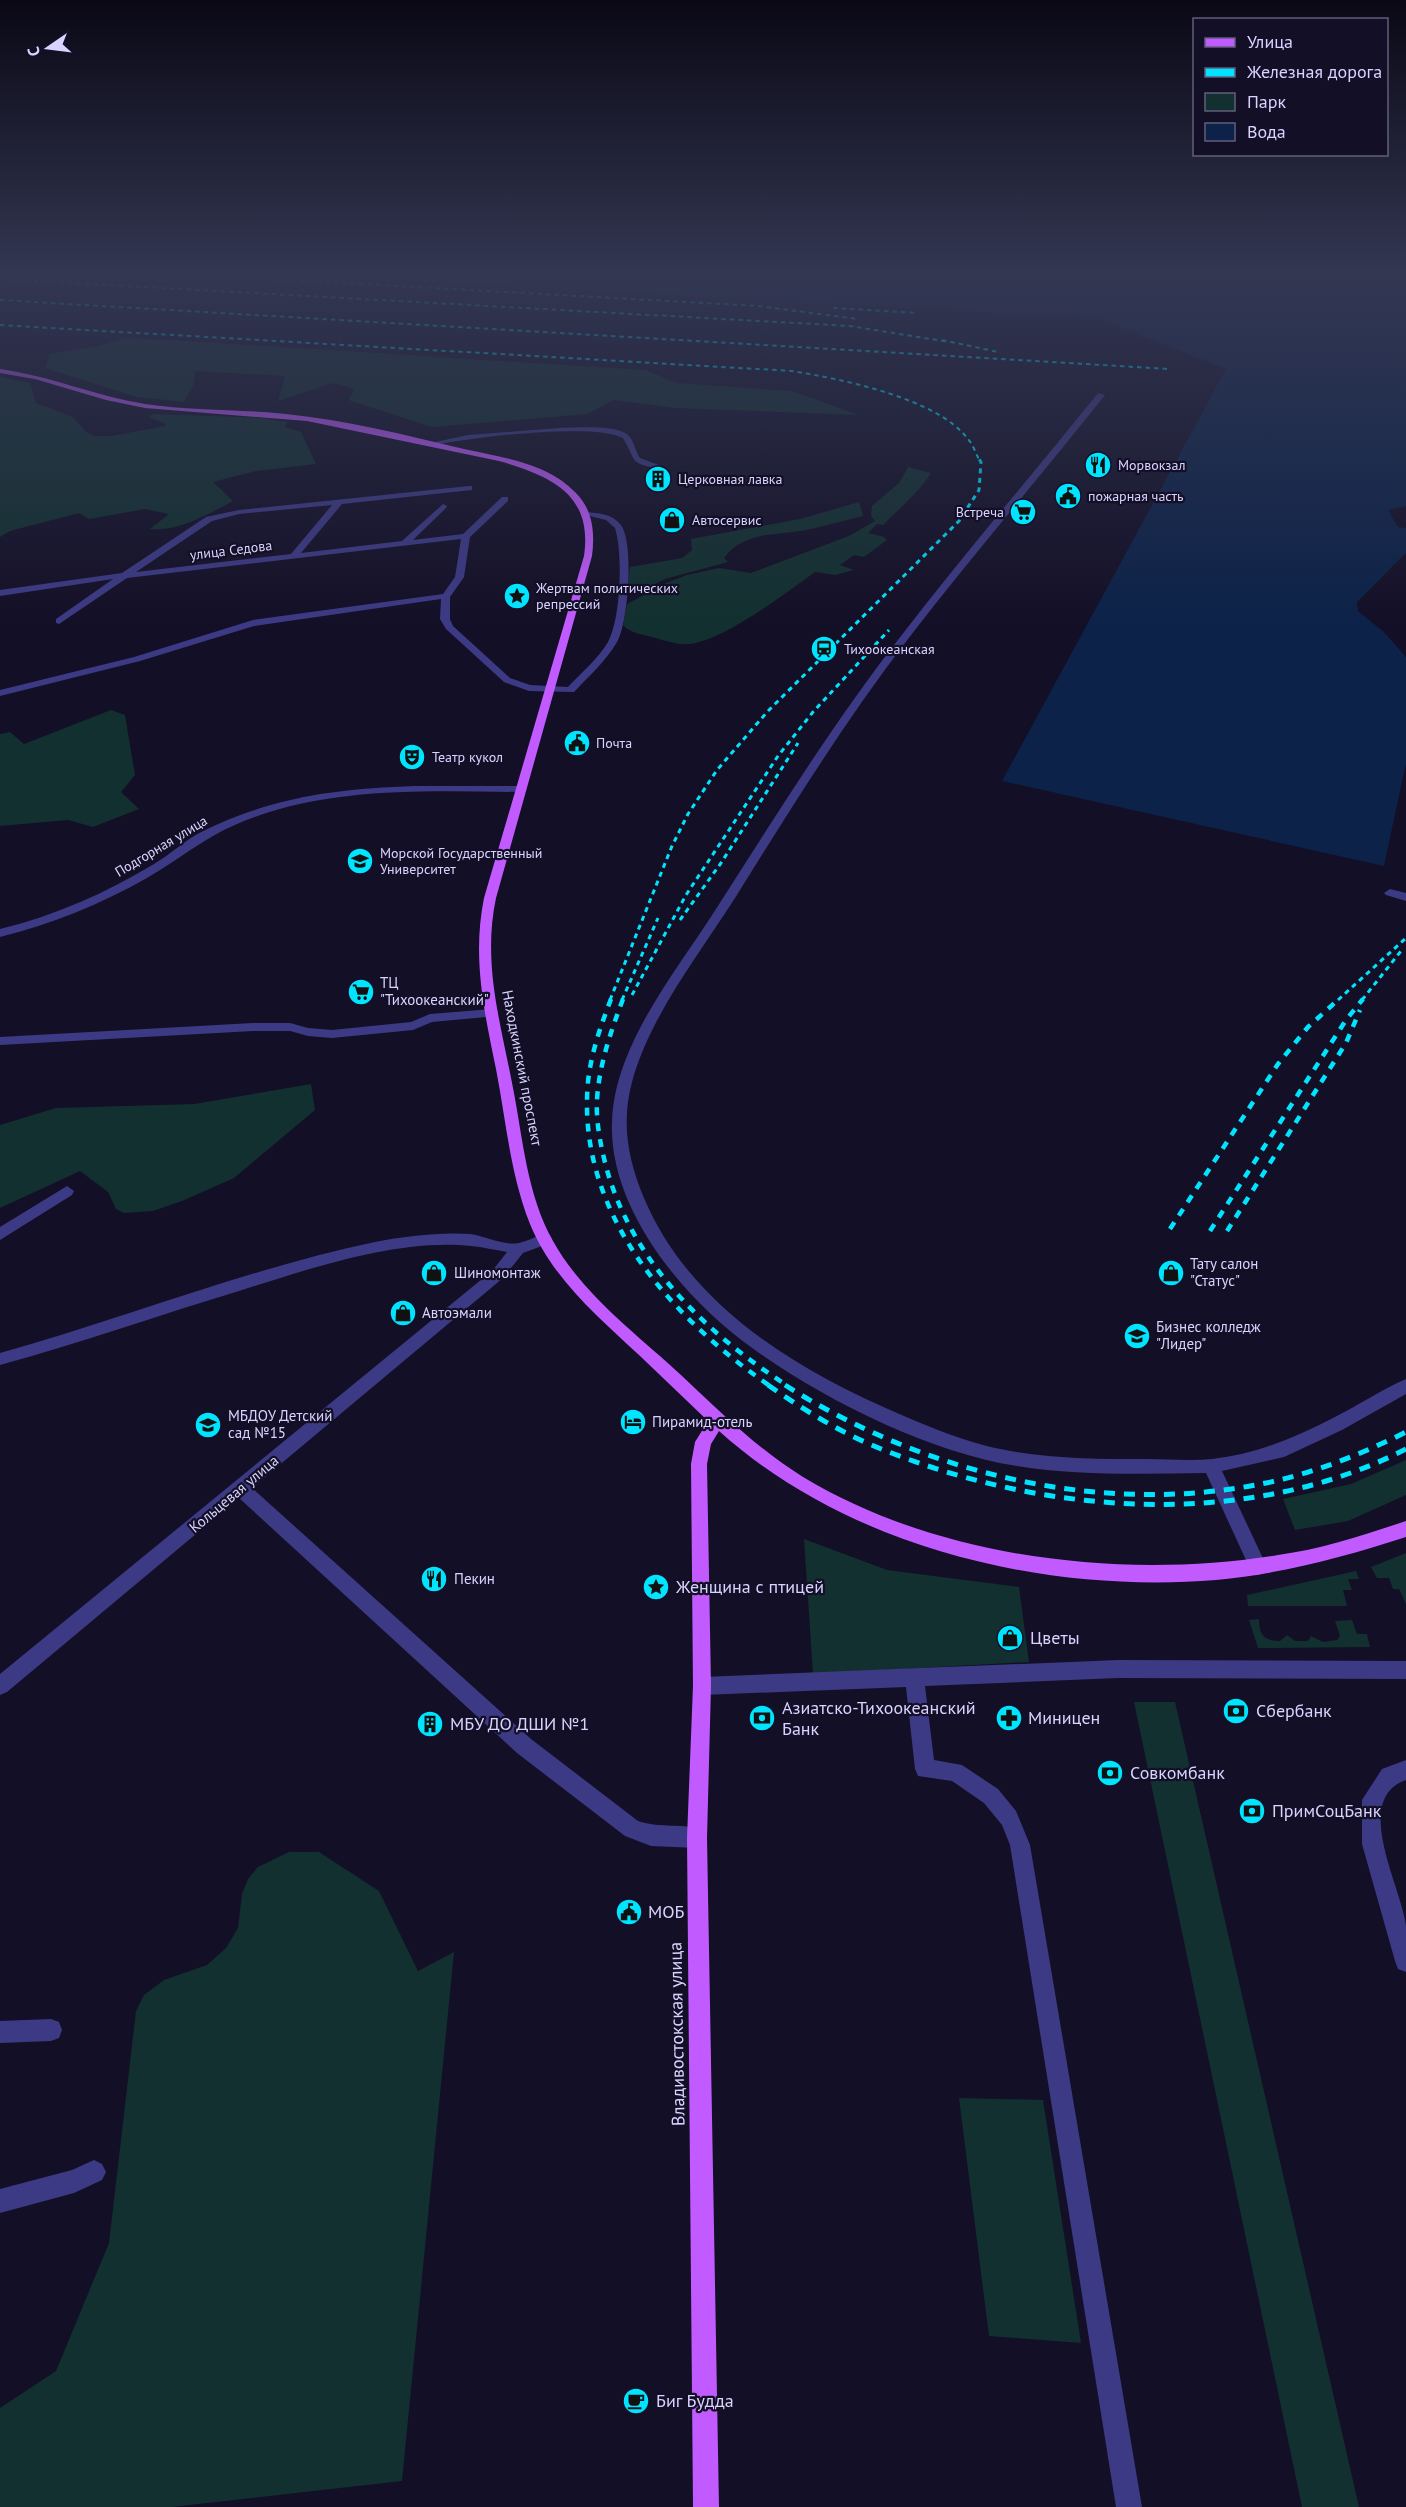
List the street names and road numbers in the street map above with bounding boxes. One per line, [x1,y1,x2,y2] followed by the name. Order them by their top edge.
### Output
[189,536,273,564] street label: улица Седова
[111,811,211,881] street label: Подгорная улица
[498,988,547,1148] street label: Находкинский проспект
[185,1451,282,1536] street label: Кольцевая улица
[663,1942,690,2126] street label: Владивостокская улица

